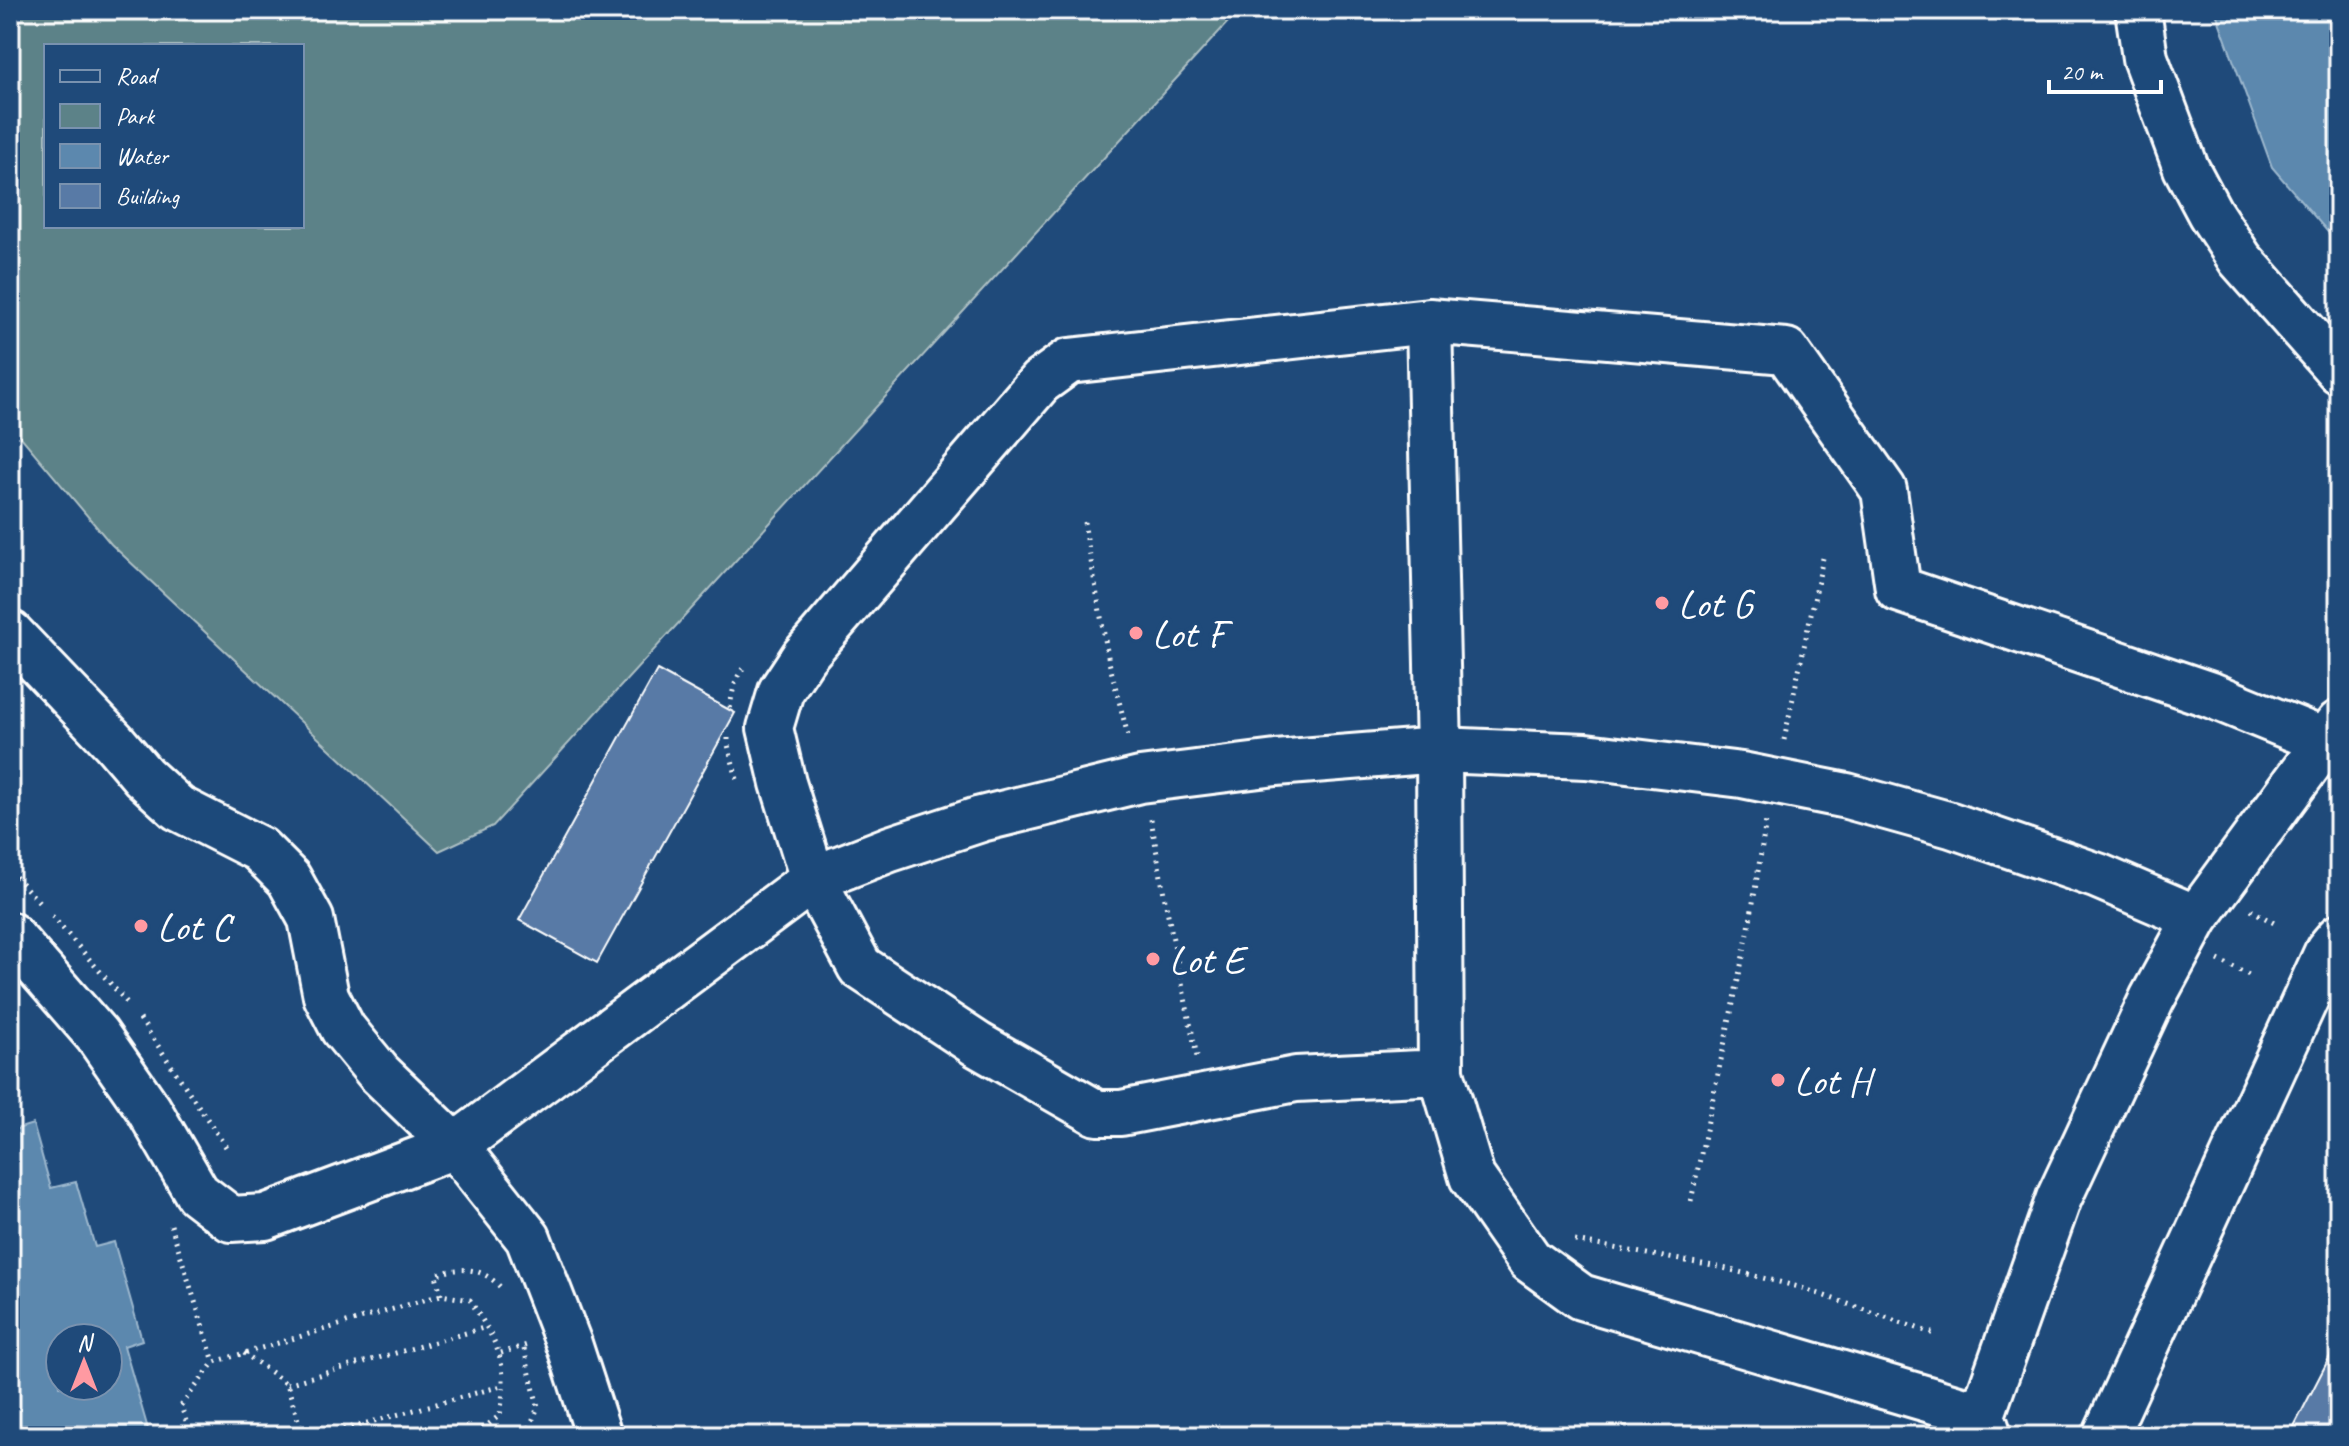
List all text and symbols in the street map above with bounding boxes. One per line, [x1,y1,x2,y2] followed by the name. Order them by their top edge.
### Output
[44,44,304,228] legend
[2049,44,2161,94] scale bar
[2061,57,2104,87] text: 20 m
[116,61,160,91] text: Road
[116,101,156,131] text: Park
[116,141,171,171] text: Water
[116,181,181,211] text: Building
[1678,579,1756,629] place label: Lot G
[1653,594,1671,612] marker: Lot G
[1152,609,1233,659] place label: Lot F
[1127,624,1145,642] marker: Lot F
[157,902,235,952] place label: Lot C
[132,917,150,935] marker: Lot C
[1169,935,1249,985] place label: Lot E
[1144,950,1162,968] marker: Lot E
[1794,1056,1876,1106] place label: Lot H
[1769,1071,1787,1089] marker: Lot H
[44,1322,124,1402] north arrow
[77,1329,94,1357] text: N

